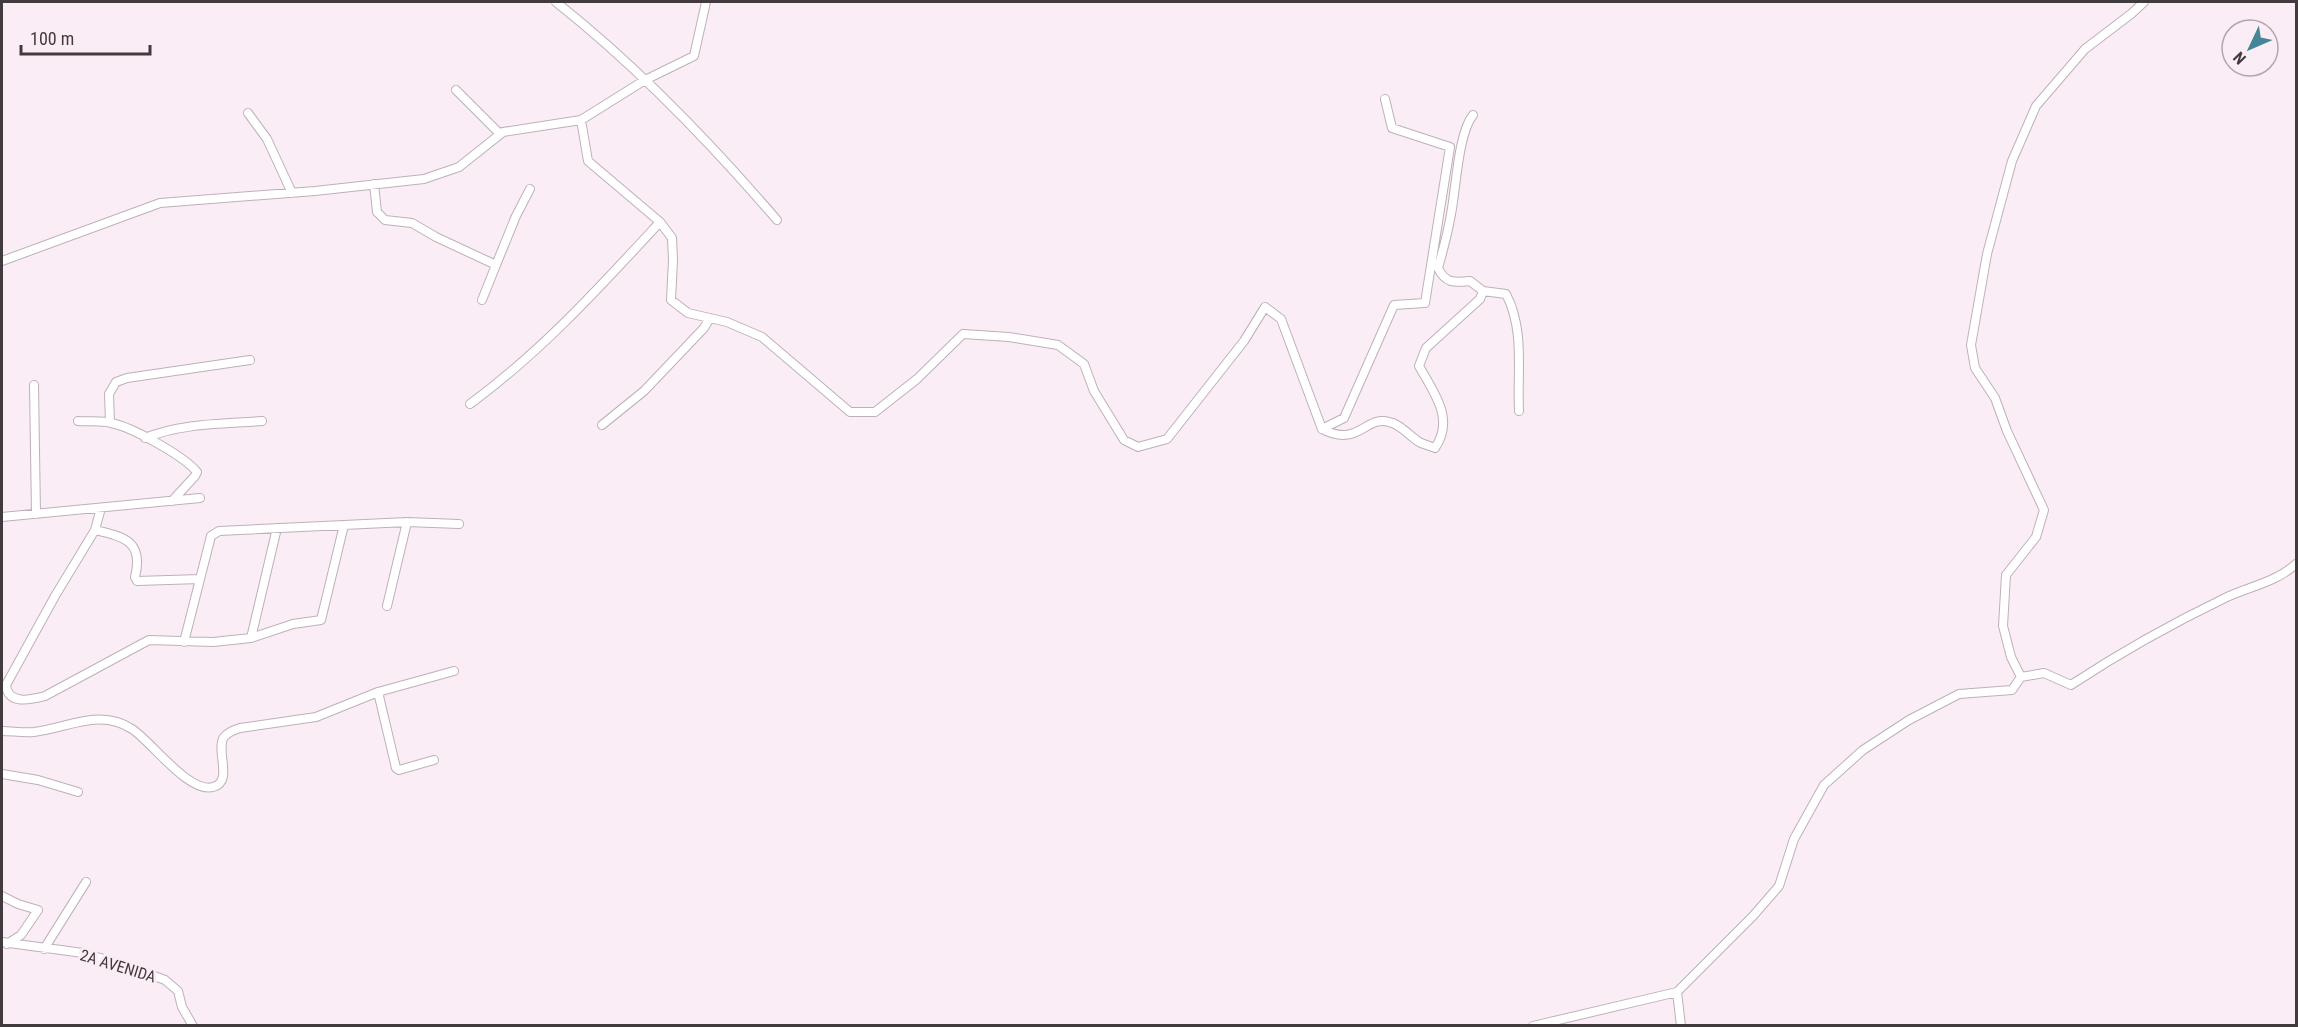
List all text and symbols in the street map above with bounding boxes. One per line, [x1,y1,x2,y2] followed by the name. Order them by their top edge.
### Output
[21,18,150,56] scale bar
[2220,18,2280,78] north arrow
[30,28,74,49] text: 100 m
[2229,48,2250,68] text: N
[78,945,158,987] street label: 2A AVENIDA

